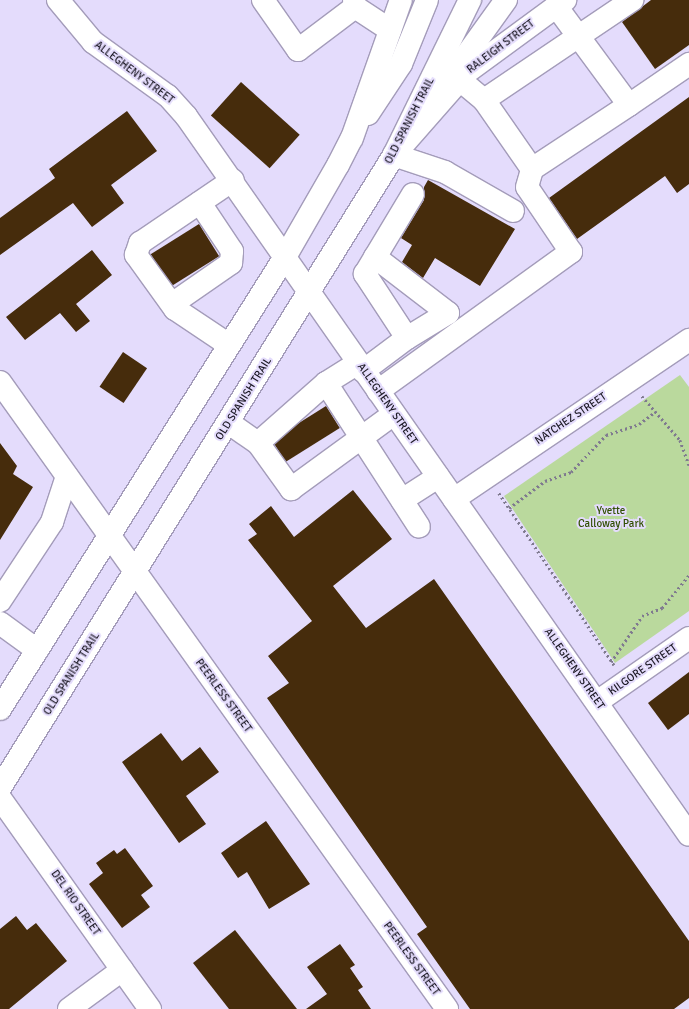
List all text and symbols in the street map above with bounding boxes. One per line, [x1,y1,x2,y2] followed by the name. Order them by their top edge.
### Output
[465,17,537,77] street label: RALEIGH STREET
[92,39,176,107] street label: ALLEGHENY STREET
[383,76,437,166] street label: OLD SPANISH TRAIL
[213,355,275,443] street label: OLD SPANISH TRAIL
[354,361,420,447] street label: ALLEGHENY STREET
[533,390,609,448] street label: NATCHEZ STREET
[578,505,644,531] park label: Yvette Calloway Park
[541,626,607,712] street label: ALLEGHENY STREET
[41,630,103,718] street label: OLD SPANISH TRAIL
[606,642,680,698] street label: KILGORE STREET
[192,657,254,735] street label: PEERLESS STREET
[48,868,102,938] street label: DEL RIO STREET
[380,920,442,998] street label: PEERLESS STREET

